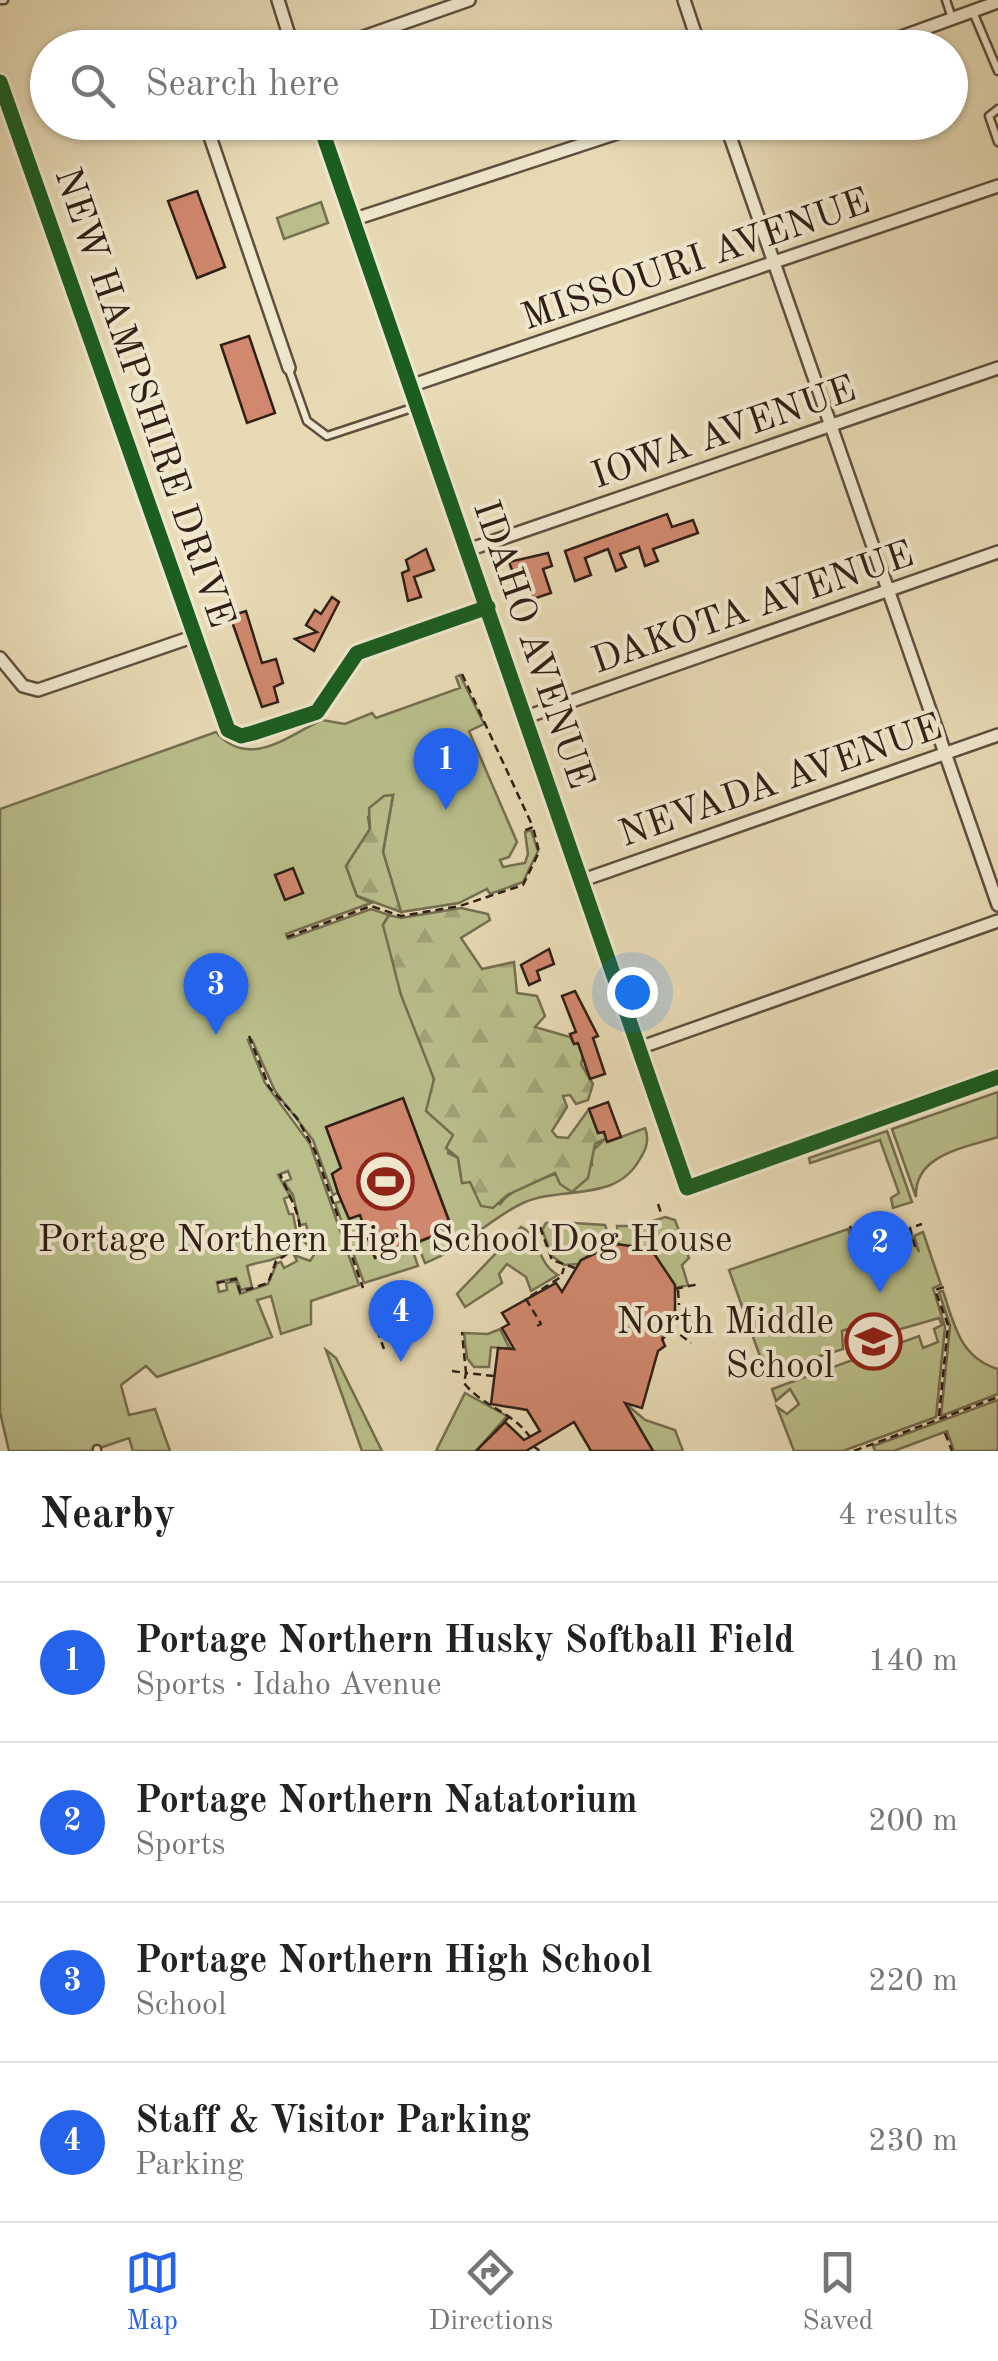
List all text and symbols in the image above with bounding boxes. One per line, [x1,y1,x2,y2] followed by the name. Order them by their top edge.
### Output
[30,30,968,140] search box
[65,58,120,113] icon: search
[145,66,340,104] text: Search here
[47,163,240,633] street label: NEW HAMPSHIRE DRIVE
[517,183,875,338] street label: MISSOURI AVENUE
[587,371,861,497] street label: IOWA AVENUE
[465,496,599,794] street label: IDAHO AVENUE
[587,536,919,682] street label: DAKOTA AVENUE
[615,709,947,855] street label: NEVADA AVENUE
[414,728,478,810] pin: 1
[184,952,248,1035] pin: 3
[607,967,658,1018] your location
[355,1151,415,1211] sports icon: Portage Northern High School Dog House
[848,1210,912,1293] pin: 2
[37,1222,733,1260] place label: Portage Northern High School Dog House
[368,1280,434,1362] pin: 4
[616,1304,834,1386] place label: North Middle School
[843,1312,903,1372] school or university icon: North Middle School
[40,1495,176,1537] text: Nearby
[838,1500,958,1532] text: 4 results
[135,1623,795,1661] text: Portage Northern Husky Softball Field
[63,1646,82,1678] text: 1
[868,1646,958,1678] text: 140 m
[135,1670,441,1702] text: Sports · Idaho Avenue
[135,1783,638,1821] text: Portage Northern Natatorium
[63,1806,82,1838] text: 2
[868,1806,958,1838] text: 200 m
[135,1830,226,1862] text: Sports
[135,1943,652,1981] text: Portage Northern High School
[63,1966,82,1998] text: 3
[868,1966,958,1998] text: 220 m
[135,1990,227,2022] text: School
[135,2103,531,2141] text: Staff & Visitor Parking
[63,2126,82,2158] text: 4
[868,2126,958,2158] text: 230 m
[135,2150,244,2182] text: Parking
[125,2245,180,2340] tab: Map
[429,2245,553,2340] tab: Directions
[802,2245,873,2340] tab: Saved

